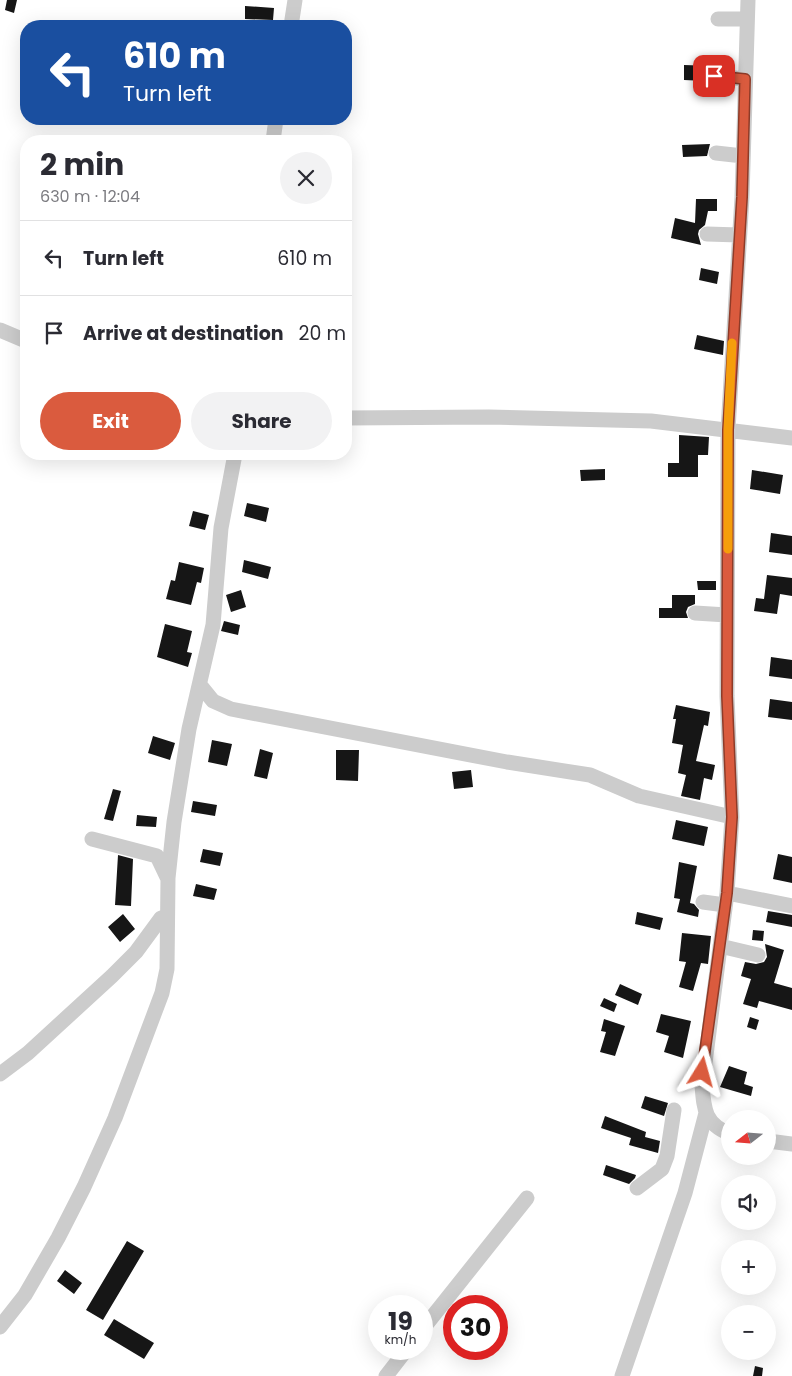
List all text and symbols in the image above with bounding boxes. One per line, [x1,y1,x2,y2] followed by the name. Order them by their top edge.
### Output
[123,31,226,80] text: 610 m
[40,40,105,105] icon: left
[693,55,735,97] pin
[700,62,728,90] icon: arrive
[123,78,211,109] text: Turn left
[40,143,124,186] text: 2 min
[280,152,332,204] button: close
[40,185,140,208] text: 630 m · 12:04
[40,244,68,272] icon: left
[83,245,164,272] text: Turn left
[277,245,332,272] text: 610 m
[40,319,68,347] icon: arrive
[83,320,284,347] text: Arrive at destination
[299,320,346,347] text: 20 m
[40,392,181,450] button: Exit
[191,392,332,450] button: Share
[675,1045,727,1097] position arrow
[721,1110,776,1165] north arrow
[721,1110,776,1360] map controls
[721,1175,776,1230] button: sound
[721,1240,776,1295] button: +
[443,1295,508,1360] speed limit sign: 30
[388,1304,413,1339] text: 19
[721,1305,776,1360] button: −
[385,1331,416,1348] text: km/h

